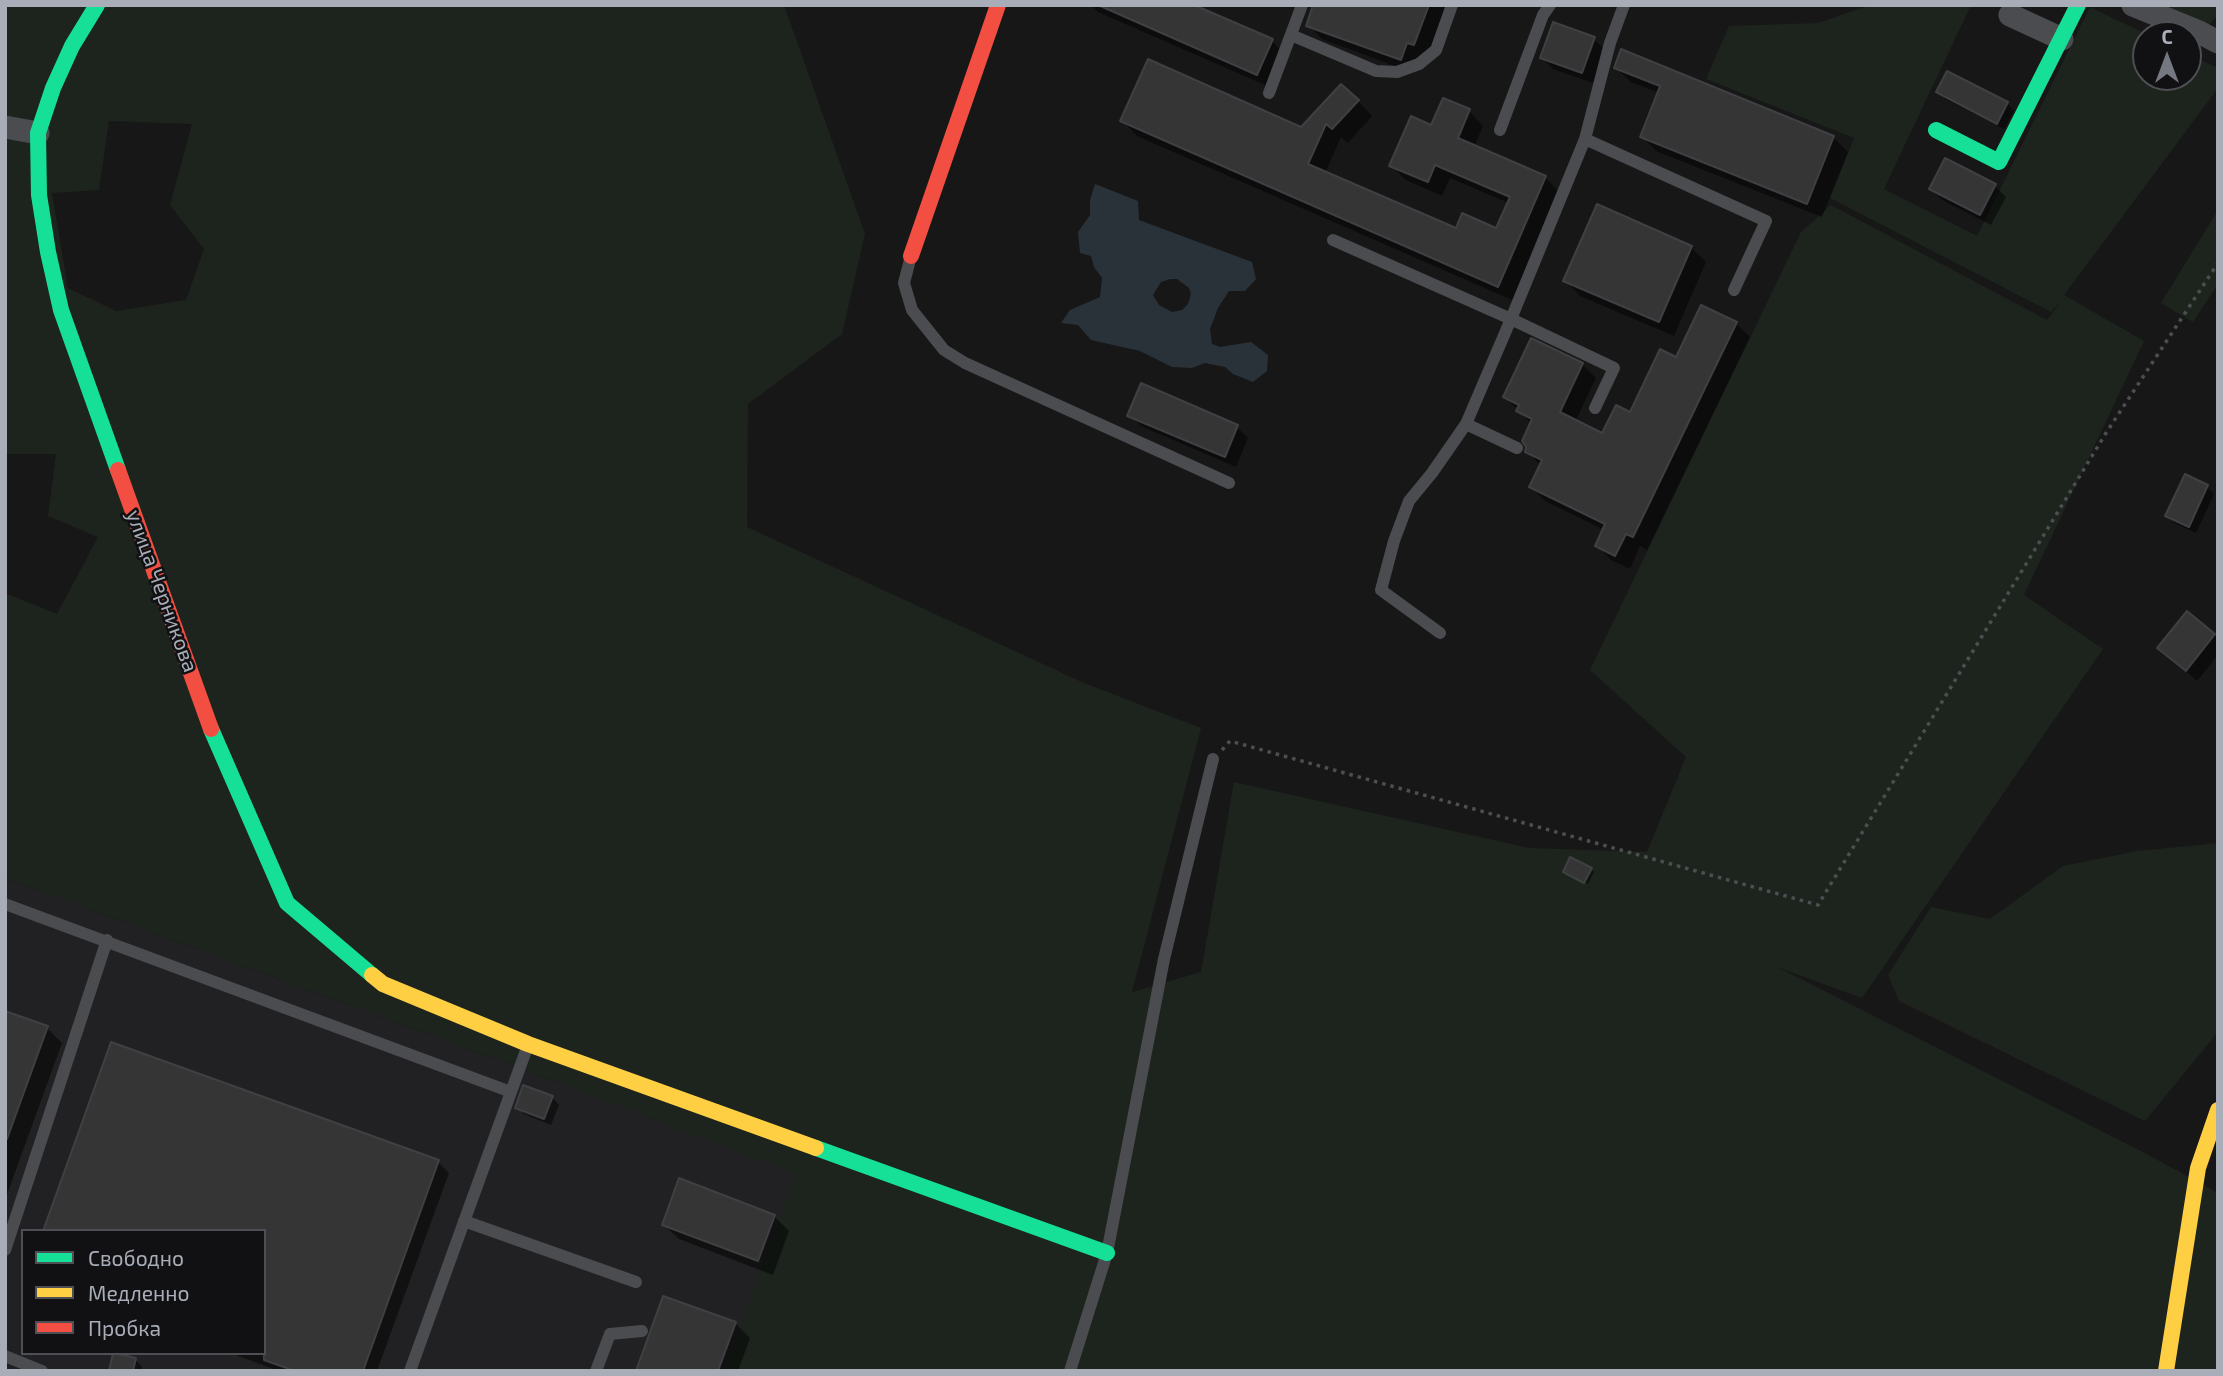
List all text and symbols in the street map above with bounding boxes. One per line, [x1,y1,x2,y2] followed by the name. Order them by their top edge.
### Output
[2132,21,2202,91] north arrow
[2161,25,2173,48] text: С
[121,506,203,676] street label: улица Черникова
[21,1229,266,1355] legend
[88,1245,184,1270] text: Свободно
[88,1280,190,1305] text: Медленно
[88,1315,161,1340] text: Пробка

